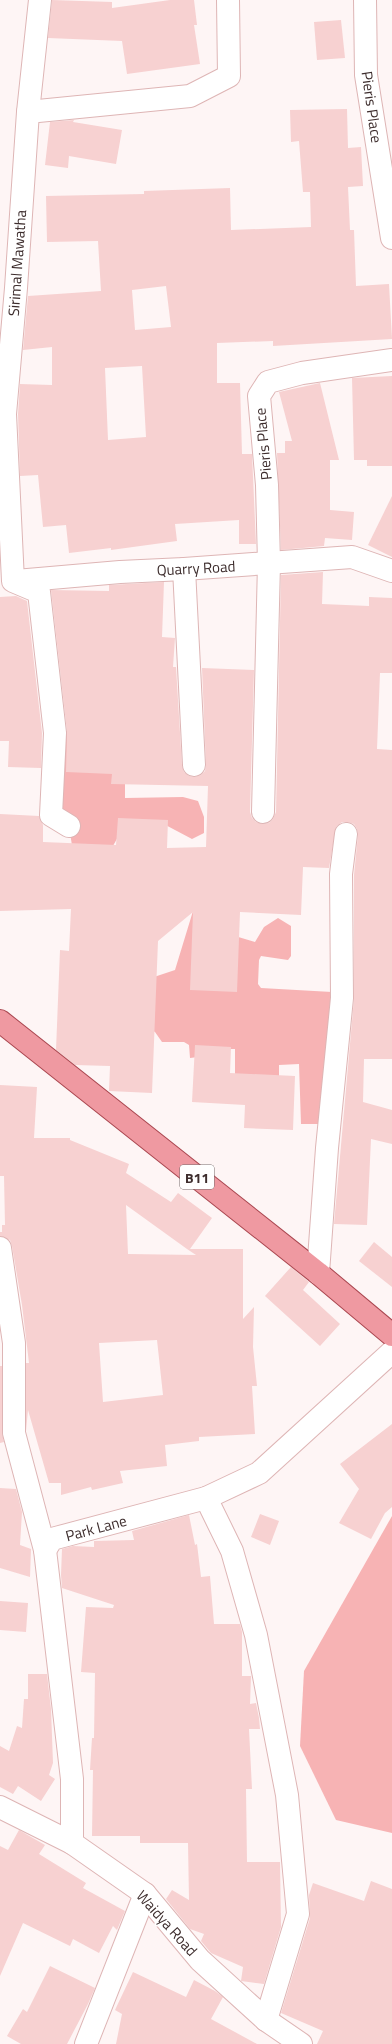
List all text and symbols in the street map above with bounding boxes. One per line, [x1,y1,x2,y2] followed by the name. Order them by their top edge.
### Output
[356,70,388,144] street label: Pieris Place
[2,209,32,317] street label: Sirimal Mawatha
[248,407,278,481] street label: Pieris Place
[156,554,236,582] street label: Quarry Road
[180,1165,214,1189] road number: B11
[63,1509,129,1547] street label: Park Lane
[131,1885,203,1961] street label: Waidya Road

